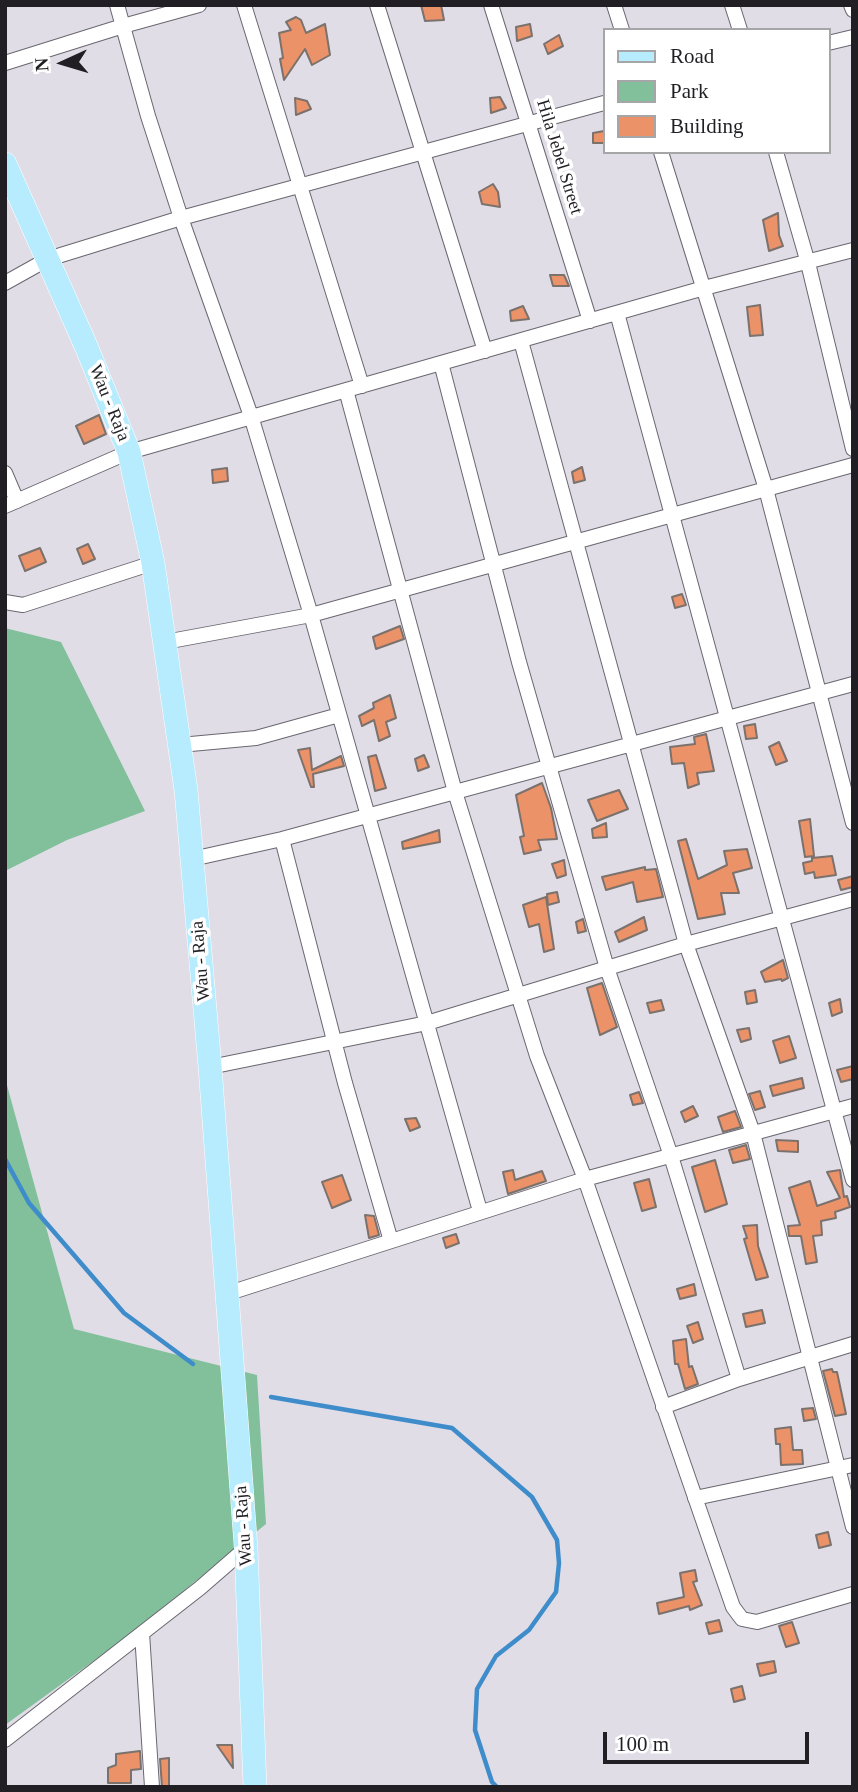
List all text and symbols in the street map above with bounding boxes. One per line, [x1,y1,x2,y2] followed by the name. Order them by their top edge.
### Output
[28,28,98,98] north arrow
[602,28,830,154] legend
[670,44,714,68] text: Road
[31,57,53,72] text: N
[670,79,709,103] text: Park
[531,97,587,217] street label: Hila Jebel Street
[670,114,744,138] text: Building
[84,362,134,444] street label: Wau - Raja
[187,920,215,1002] street label: Wau - Raja
[230,1485,258,1567] street label: Wau - Raja
[606,1718,812,1762] scale bar
[616,1732,669,1756] text: 100 m

